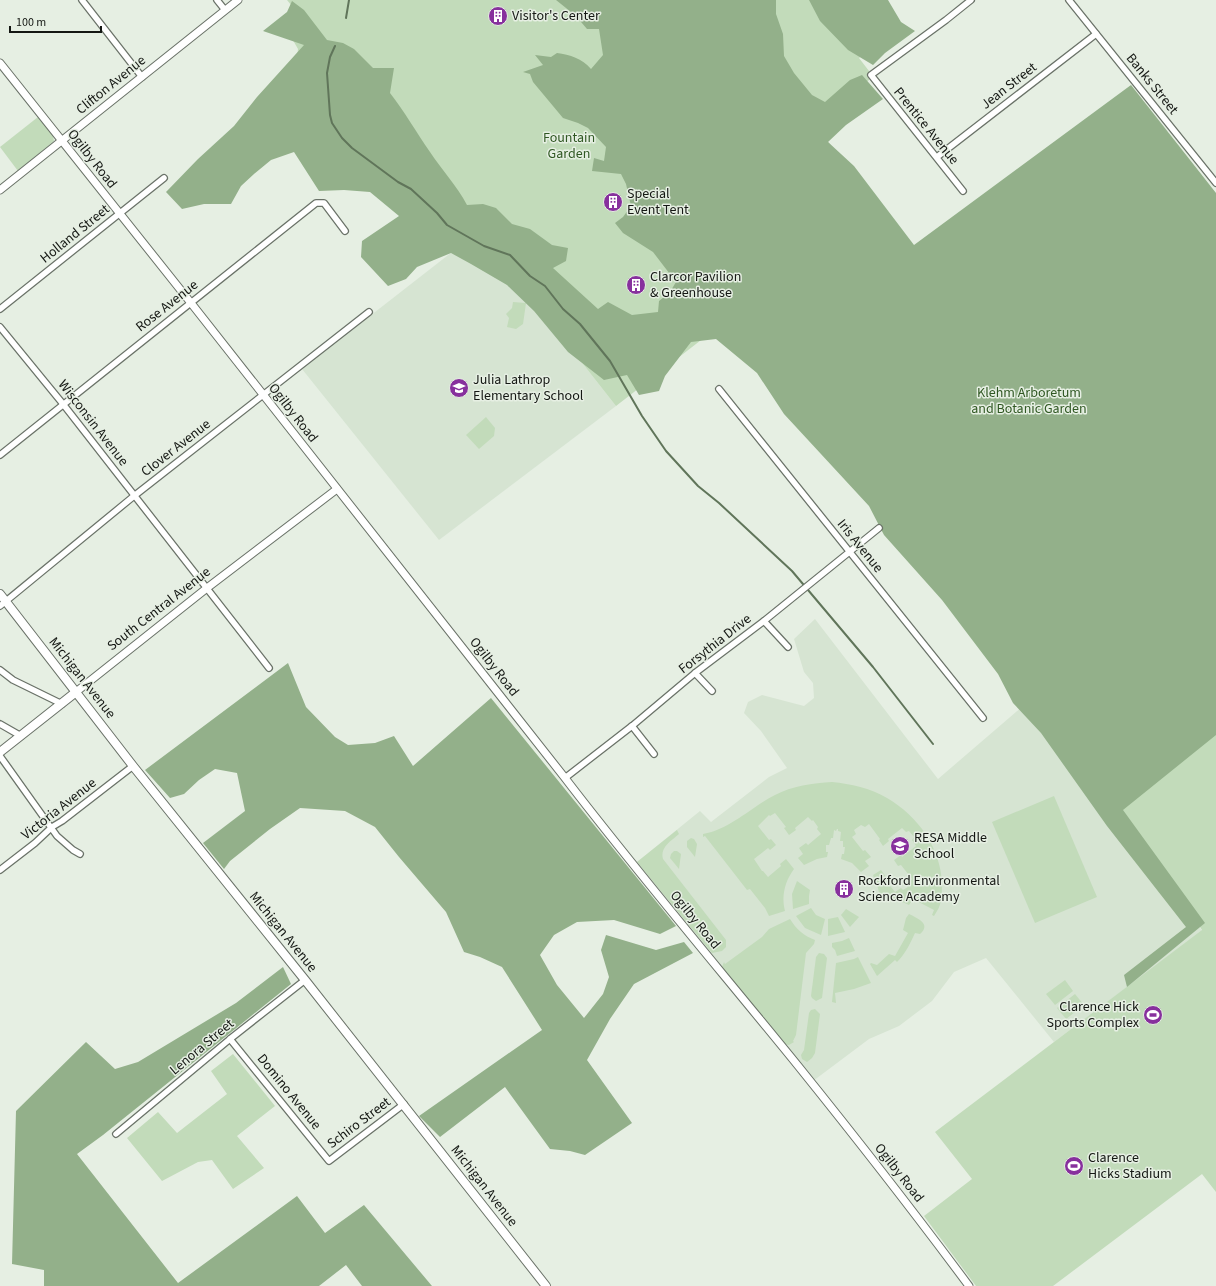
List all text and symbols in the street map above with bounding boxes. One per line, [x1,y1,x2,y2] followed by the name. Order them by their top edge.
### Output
[487,5,509,27] building icon: Visitor's Center
[512,6,600,26] place label: Visitor's Center
[10,8,101,34] scale bar
[16,14,46,31] text: 100 m
[1121,49,1183,119] street label: Banks Street
[72,51,150,119] street label: Clifton Avenue
[977,58,1041,114] street label: Jean Street
[889,83,964,169] street label: Prentice Avenue
[62,125,122,193] street label: Ogilby Road
[543,128,595,164] park label: Fountain Garden
[627,184,689,220] place label: Special Event Tent
[602,191,624,213] building icon: Special Event Tent
[36,200,114,268] street label: Holland Street
[650,267,741,303] place label: Clarcor Pavilion & Greenhouse
[625,274,647,296] building icon: Clarcor Pavilion & Greenhouse
[132,275,202,337] street label: Rose Avenue
[473,370,584,406] place label: Julia Lathrop Elementary School
[53,376,133,470] street label: Wisconsin Avenue
[448,377,470,399] school or university icon: Julia Lathrop Elementary School
[263,379,323,447] street label: Ogilby Road
[971,383,1087,419] park label: Klehm Arboretum and Botanic Garden
[137,414,215,482] street label: Clover Avenue
[832,515,888,577] street label: Iris Avenue
[103,562,215,656] street label: South Central Avenue
[674,609,756,679] street label: Forsythia Drive
[44,633,120,723] street label: Michigan Avenue
[464,633,524,701] street label: Ogilby Road
[17,773,101,845] street label: Victoria Avenue
[914,828,987,864] place label: RESA Middle School
[889,835,911,857] school or university icon: RESA Middle School
[858,871,1000,907] place label: Rockford Environmental Science Academy
[833,878,855,900] building icon: Rockford Environmental Science Academy
[665,886,725,954] street label: Ogilby Road
[244,887,322,977] street label: Michigan Avenue
[1046,997,1140,1033] place label: Clarence Hick Sports Complex
[1142,1004,1164,1026] sports icon: Clarence Hick Sports Complex
[166,1014,239,1080] street label: Lenora Street
[252,1050,326,1134] street label: Domino Avenue
[323,1092,395,1154] street label: Schiro Street
[869,1139,929,1207] street label: Ogilby Road
[446,1141,522,1231] street label: Michigan Avenue
[1088,1148,1172,1184] place label: Clarence Hicks Stadium
[1063,1155,1085,1177] sports icon: Clarence Hicks Stadium

